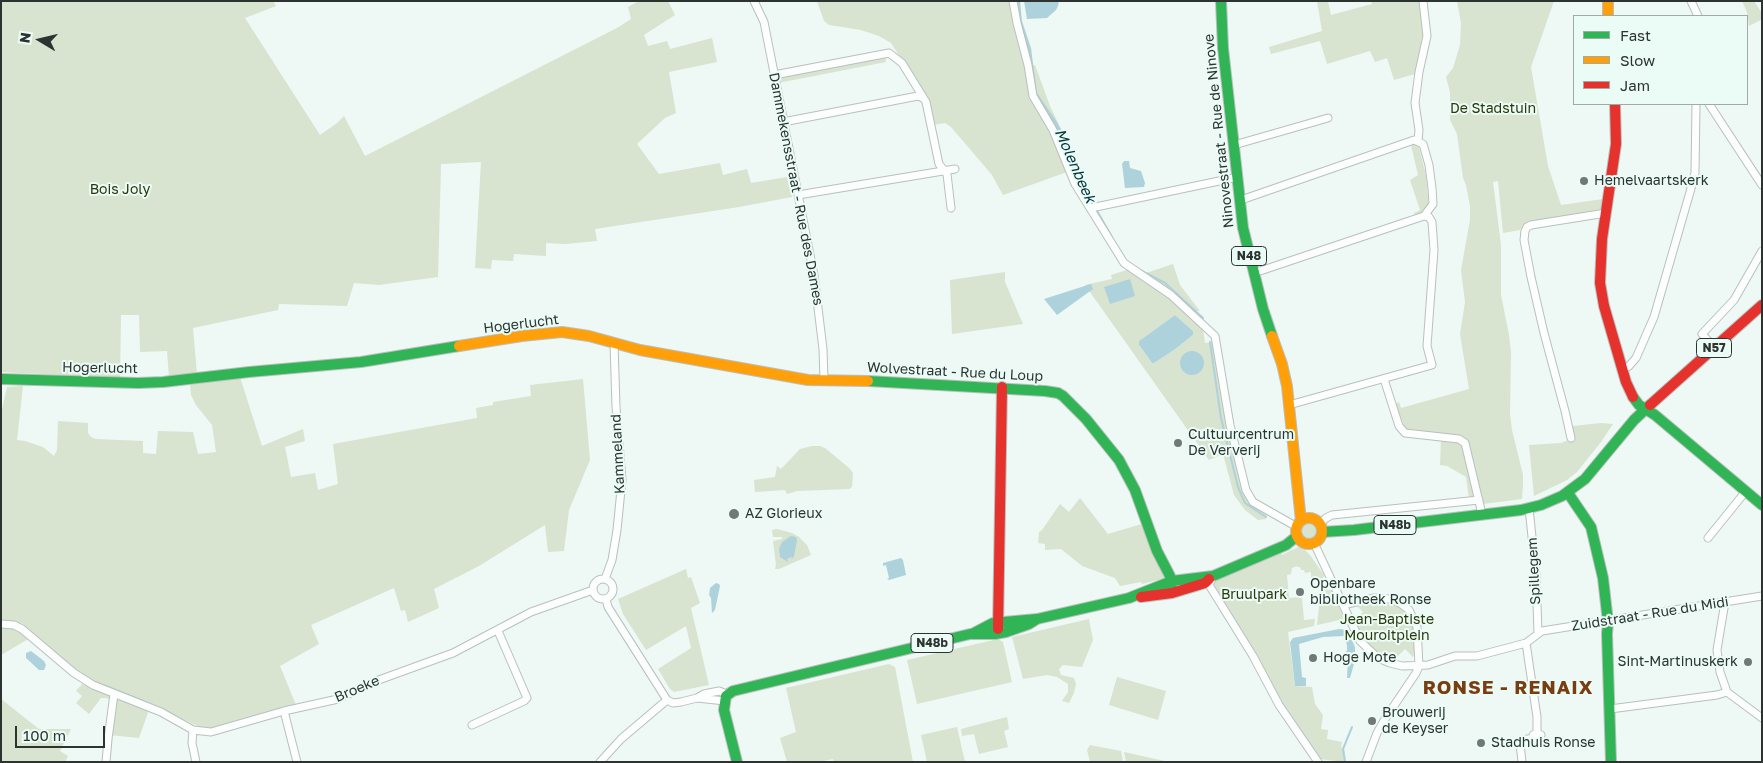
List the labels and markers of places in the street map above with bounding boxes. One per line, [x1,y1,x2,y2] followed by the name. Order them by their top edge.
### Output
[1594,173,1709,189] place label: Hemelvaartskerk
[1578,175,1590,187] marker: Hemelvaartskerk
[1188,427,1294,460] place label: Cultuurcentrum De Ververij
[1172,437,1184,449] marker: Cultuurcentrum De Ververij
[745,506,822,522] place label: AZ Glorieux
[727,507,741,521] marker: AZ Glorieux
[1310,576,1431,608] place label: Openbare bibliotheek Ronse
[1294,586,1306,598] marker: Openbare bibliotheek Ronse
[1323,650,1396,666] place label: Hoge Mote
[1307,652,1319,664] marker: Hoge Mote
[1618,654,1738,670] place label: Sint-Martinuskerk
[1742,656,1754,668] marker: Sint-Martinuskerk
[1382,705,1448,738] place label: Brouwerij de Keyser
[1366,715,1378,727] marker: Brouwerij de Keyser
[1491,735,1595,751] place label: Stadhuis Ronse
[1475,737,1487,749] marker: Stadhuis Ronse

